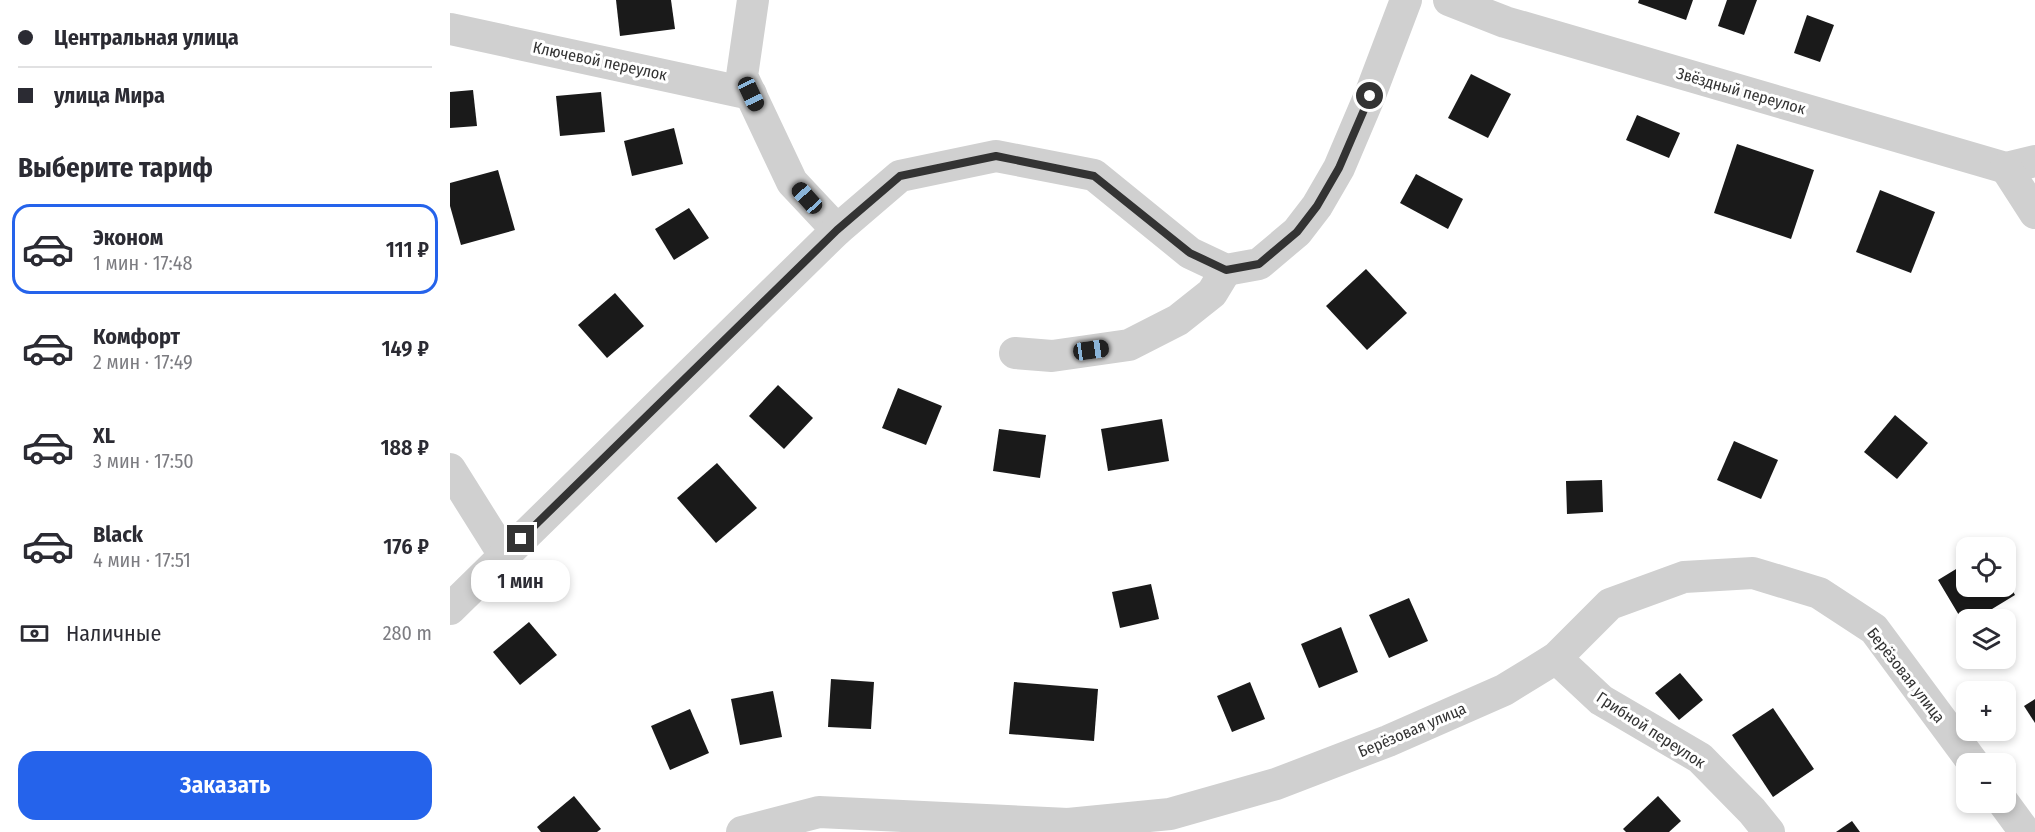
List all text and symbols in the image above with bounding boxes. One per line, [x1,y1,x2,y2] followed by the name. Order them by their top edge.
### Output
[54,24,239,51] text: Центральная улица
[531,38,669,85] street label: Ключевой переулок
[1674,63,1808,119] street label: Звёздный переулок
[735,74,767,114] car
[54,82,165,109] text: улица Мира
[1356,82,1383,109] route start
[18,152,213,184] text: Выберите тариф
[788,179,826,217] car
[21,222,75,276] icon: car
[93,224,163,251] text: Эконом
[386,236,429,263] text: 111 ₽
[93,251,192,275] text: 1 мин · 17:48
[21,321,75,375] icon: car
[93,323,180,350] text: Комфорт
[381,335,429,362] text: 149 ₽
[1072,339,1110,361] car
[93,350,193,374] text: 2 мин · 17:49
[21,420,75,474] icon: car
[93,422,115,449] text: XL
[380,434,429,461] text: 188 ₽
[93,449,194,473] text: 3 мин · 17:50
[21,519,75,573] icon: car
[93,521,143,548] text: Black
[507,525,534,552] route end
[383,533,429,560] text: 176 ₽
[1956,537,2016,813] map controls
[1956,537,2016,597] button: locate
[93,548,191,572] text: 4 мин · 17:51
[472,560,571,602] callout: 1 мин
[497,569,544,593] text: 1 мин
[1956,609,2016,669] button: layers
[18,617,51,650] icon: cash
[66,620,161,647] text: Наличные
[383,621,432,645] text: 280 m
[1863,624,1949,726] street label: Берёзовая улица
[1956,681,2016,741] button: +
[1593,688,1709,773] street label: Грибной переулок
[1355,699,1469,761] street label: Берёзовая улица
[18,751,432,820] button: Заказать
[1956,753,2016,813] button: −

